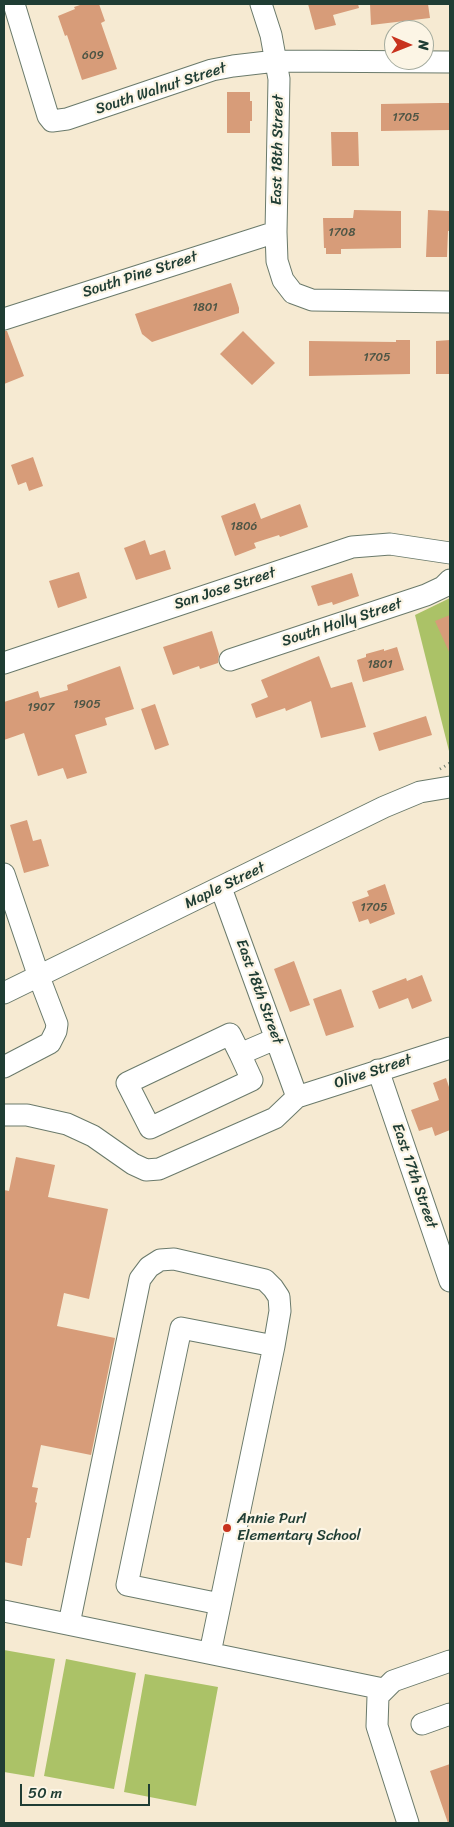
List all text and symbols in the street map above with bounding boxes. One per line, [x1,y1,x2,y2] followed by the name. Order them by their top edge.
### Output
[384,20,434,70] north arrow
[411,40,436,50] text: N
[82,49,104,63] house number: 609
[93,59,229,119] street label: South Walnut Street
[268,95,288,205] street label: East 18th Street
[393,111,419,125] house number: 1705
[329,226,355,240] house number: 1708
[80,248,200,302] street label: South Pine Street
[192,301,218,315] house number: 1801
[364,351,390,365] house number: 1705
[231,520,257,534] house number: 1806
[172,564,278,614] street label: San Jose Street
[280,595,404,651] street label: South Holly Street
[367,658,393,672] house number: 1801
[73,698,101,712] house number: 1905
[28,701,54,715] house number: 1907
[182,859,268,913] street label: Maple Street
[361,901,387,915] house number: 1705
[232,937,286,1047] street label: East 18th Street
[332,1051,414,1093] street label: Olive Street
[388,1121,440,1231] street label: East 17th Street
[237,1510,361,1545] place label: Annie Purl Elementary School
[221,1522,233,1534] marker: Annie Purl Elementary School
[22,1774,152,1806] scale bar
[28,1780,62,1806] text: 50 m

